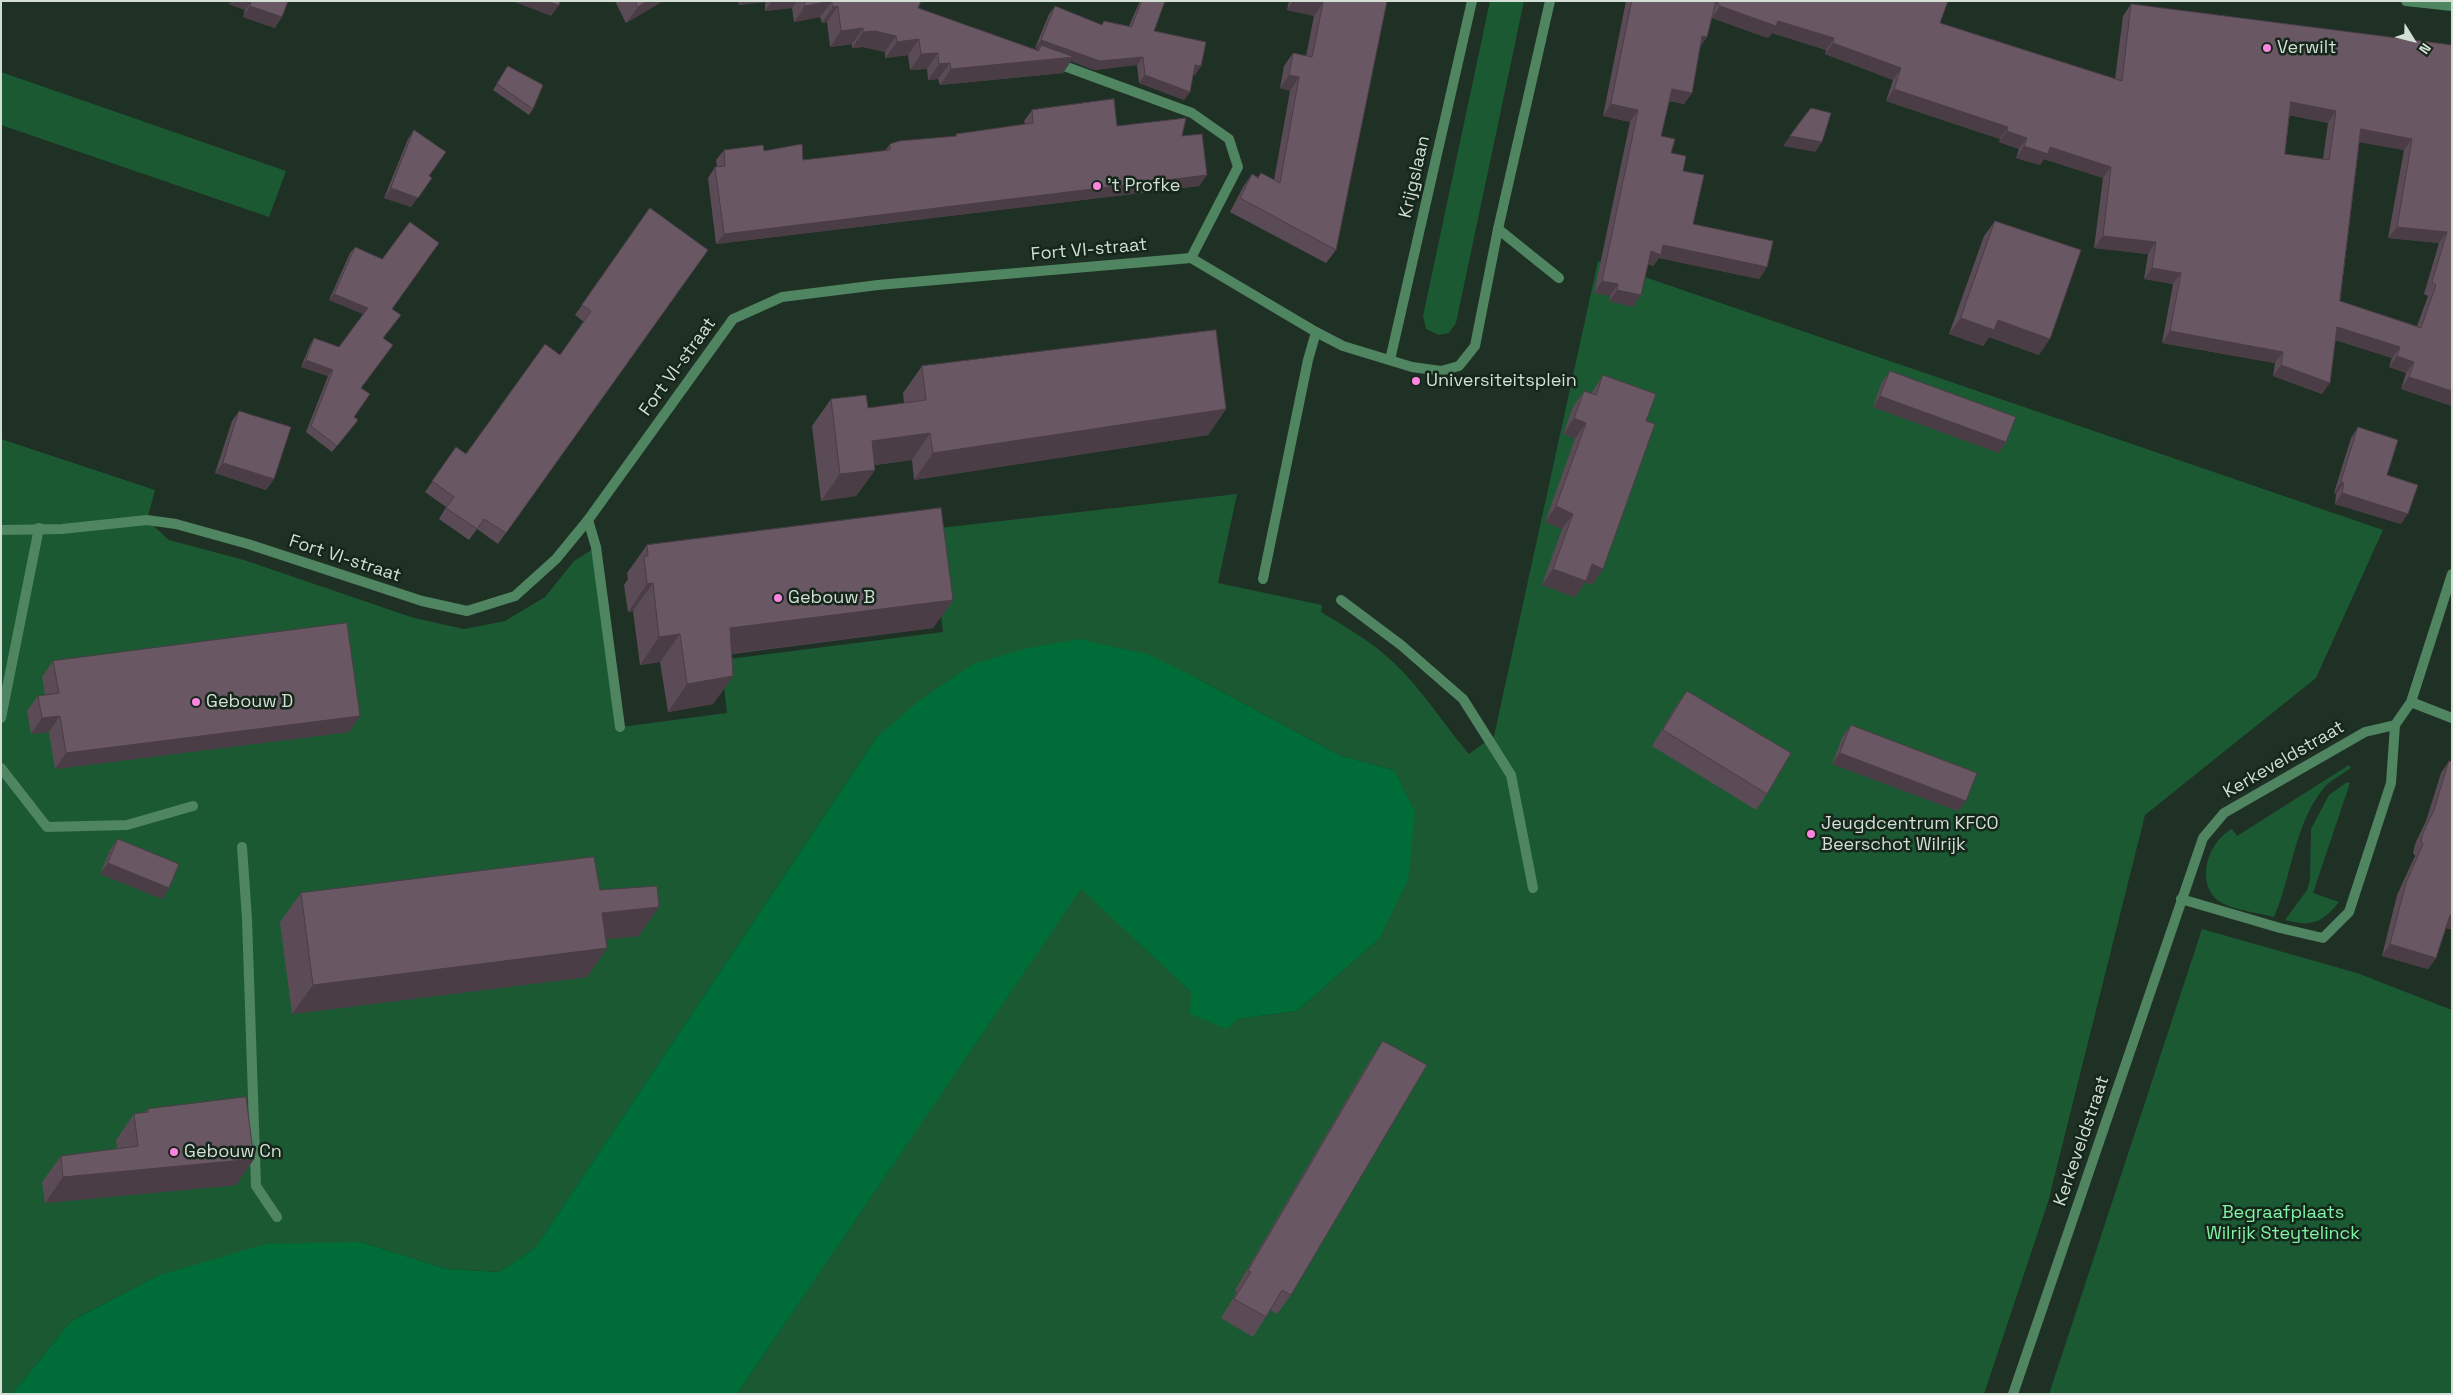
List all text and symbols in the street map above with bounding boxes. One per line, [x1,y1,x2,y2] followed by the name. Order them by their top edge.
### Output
[2388,15,2438,65] north arrow
[2277,37,2336,59] place label: Verwilt
[2415,40,2435,58] text: N
[2261,42,2273,54] marker: Verwilt
[1395,134,1435,220] street label: Krijgslaan
[1107,175,1180,197] place label: 't Profke
[1091,180,1103,192] marker: 't Profke
[1030,234,1148,266] street label: Fort VI-straat
[635,313,721,421] street label: Fort VI-straat
[1426,370,1577,392] place label: Universiteitsplein
[1410,375,1422,387] marker: Universiteitsplein
[286,531,404,587] street label: Fort VI-straat
[788,587,875,609] place label: Gebouw B
[772,592,784,604] marker: Gebouw B
[206,691,293,713] place label: Gebouw D
[190,696,202,708] marker: Gebouw D
[2220,717,2348,803] street label: Kerkeveldstraat
[1821,813,1999,856] place label: Jeugdcentrum KFCO Beerschot Wilrijk
[1805,828,1817,840] marker: Jeugdcentrum KFCO Beerschot Wilrijk
[2050,1073,2114,1209] street label: Kerkeveldstraat
[184,1141,282,1163] place label: Gebouw Cn
[168,1146,180,1158] marker: Gebouw Cn
[2206,1202,2360,1244] park label: Begraafplaats Wilrijk Steytelinck

